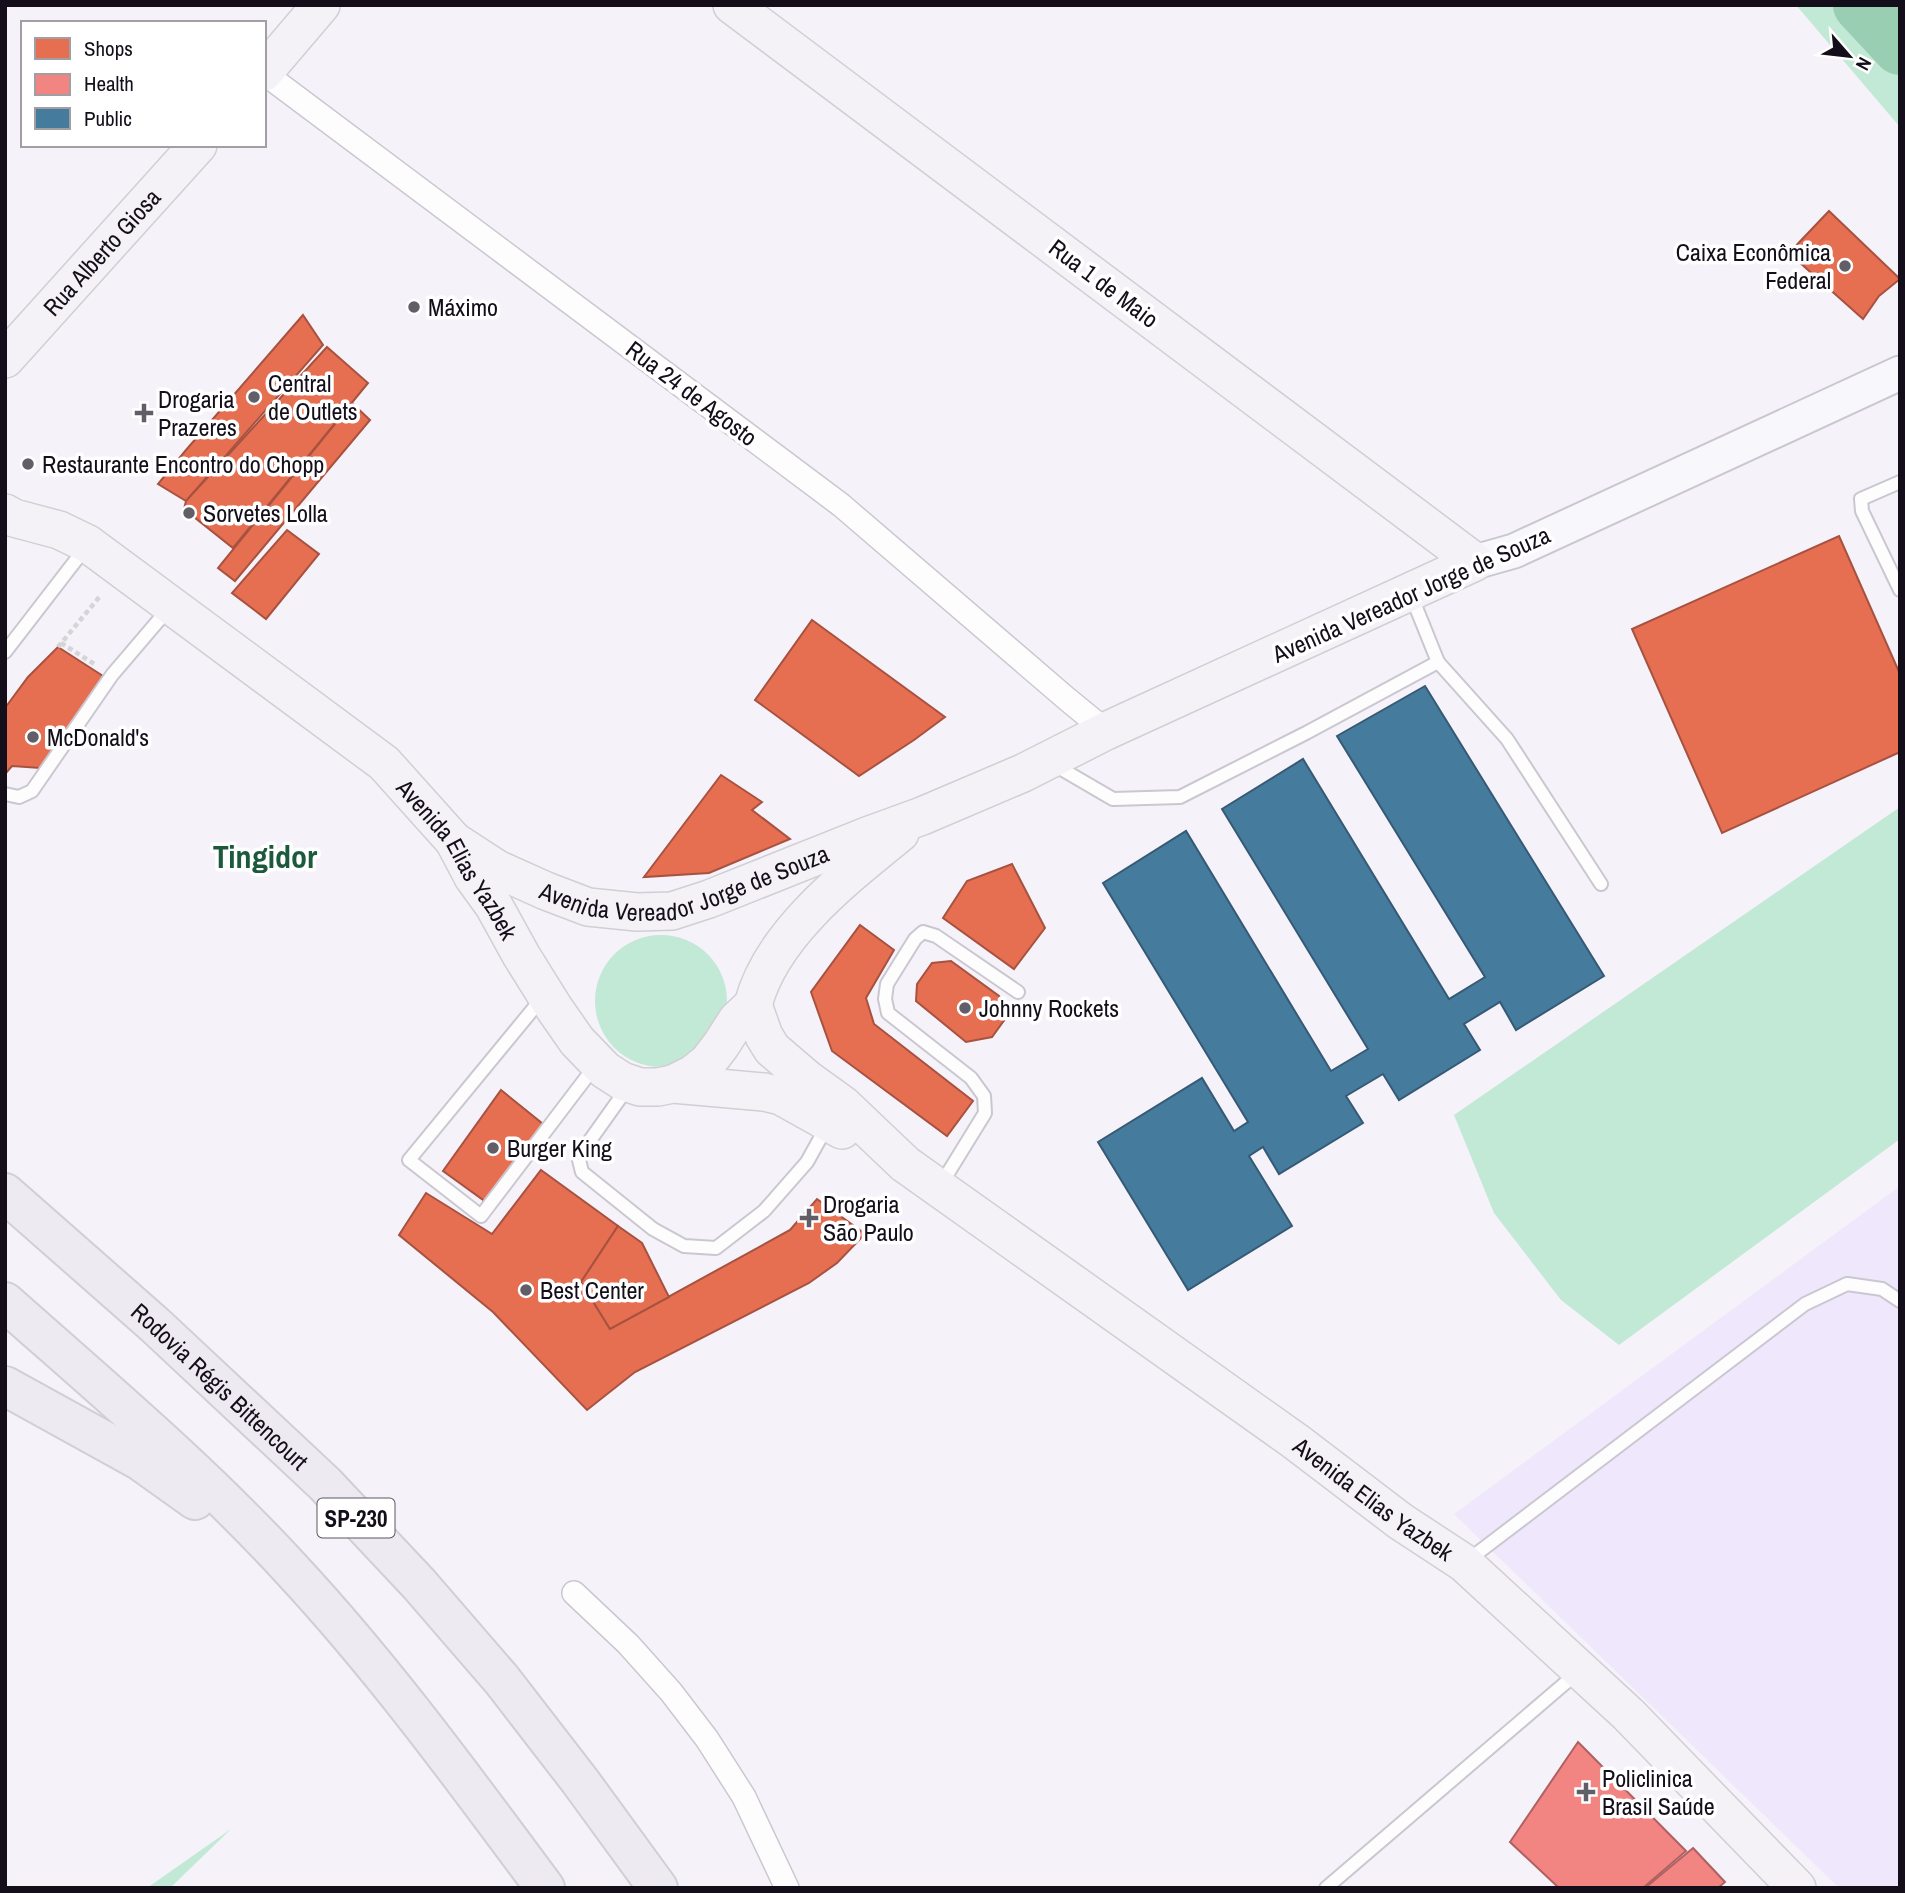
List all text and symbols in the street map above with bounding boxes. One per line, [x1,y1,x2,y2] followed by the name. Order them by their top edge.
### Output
[21,21,266,147] legend
[1814,21,1884,91] north arrow
[84,34,133,63] text: Shops
[1850,53,1878,75] text: N
[84,69,134,98] text: Health
[84,104,132,133] text: Public
[36,182,167,323] street label: Rua Alberto Giosa
[1043,231,1165,335] street label: Rua 1 de Maio
[1676,236,1831,296] place label: Caixa Econômica Federal
[1837,258,1853,274] marker: Caixa Econômica Federal
[428,291,498,323] place label: Máximo
[406,299,422,315] marker: Máximo
[620,333,764,453] street label: Rua 24 de Agosto
[268,367,358,427] place label: Central de Outlets
[158,383,237,443] place label: Drogaria Prazeres
[246,389,262,405] marker: Central de Outlets
[136,405,152,421] marker: Drogaria Prazeres
[42,448,324,480] place label: Restaurante Encontro do Chopp
[20,456,36,472] marker: Restaurante Encontro do Chopp
[203,497,328,529] place label: Sorvetes Lolla
[181,505,197,521] marker: Sorvetes Lolla
[1266,518,1555,670] street label: Avenida Vereador Jorge de Souza
[47,721,149,753] place label: McDonald's
[25,729,41,745] marker: McDonald's
[389,771,525,945] street label: Avenida Elias Yazbek
[213,835,318,878] district label: Tingidor
[534,837,833,928] street label: Avenida Vereador Jorge de Souza
[979,992,1119,1024] place label: Johnny Rockets
[957,1000,973,1016] marker: Johnny Rockets
[507,1132,612,1164] place label: Burger King
[485,1140,501,1156] marker: Burger King
[823,1188,914,1248] place label: Drogaria São Paulo
[801,1210,817,1226] marker: Drogaria São Paulo
[540,1274,644,1306] place label: Best Center
[518,1282,534,1298] marker: Best Center
[125,1296,316,1477] street label: Rodovia Régis Bittencourt
[1286,1429,1460,1568] street label: Avenida Elias Yazbek
[318,1498,394,1538] road number: SP-230
[1602,1762,1715,1822] place label: Policlinica Brasil Saúde
[1576,1782,1596,1802] marker: Policlinica Brasil Saúde

